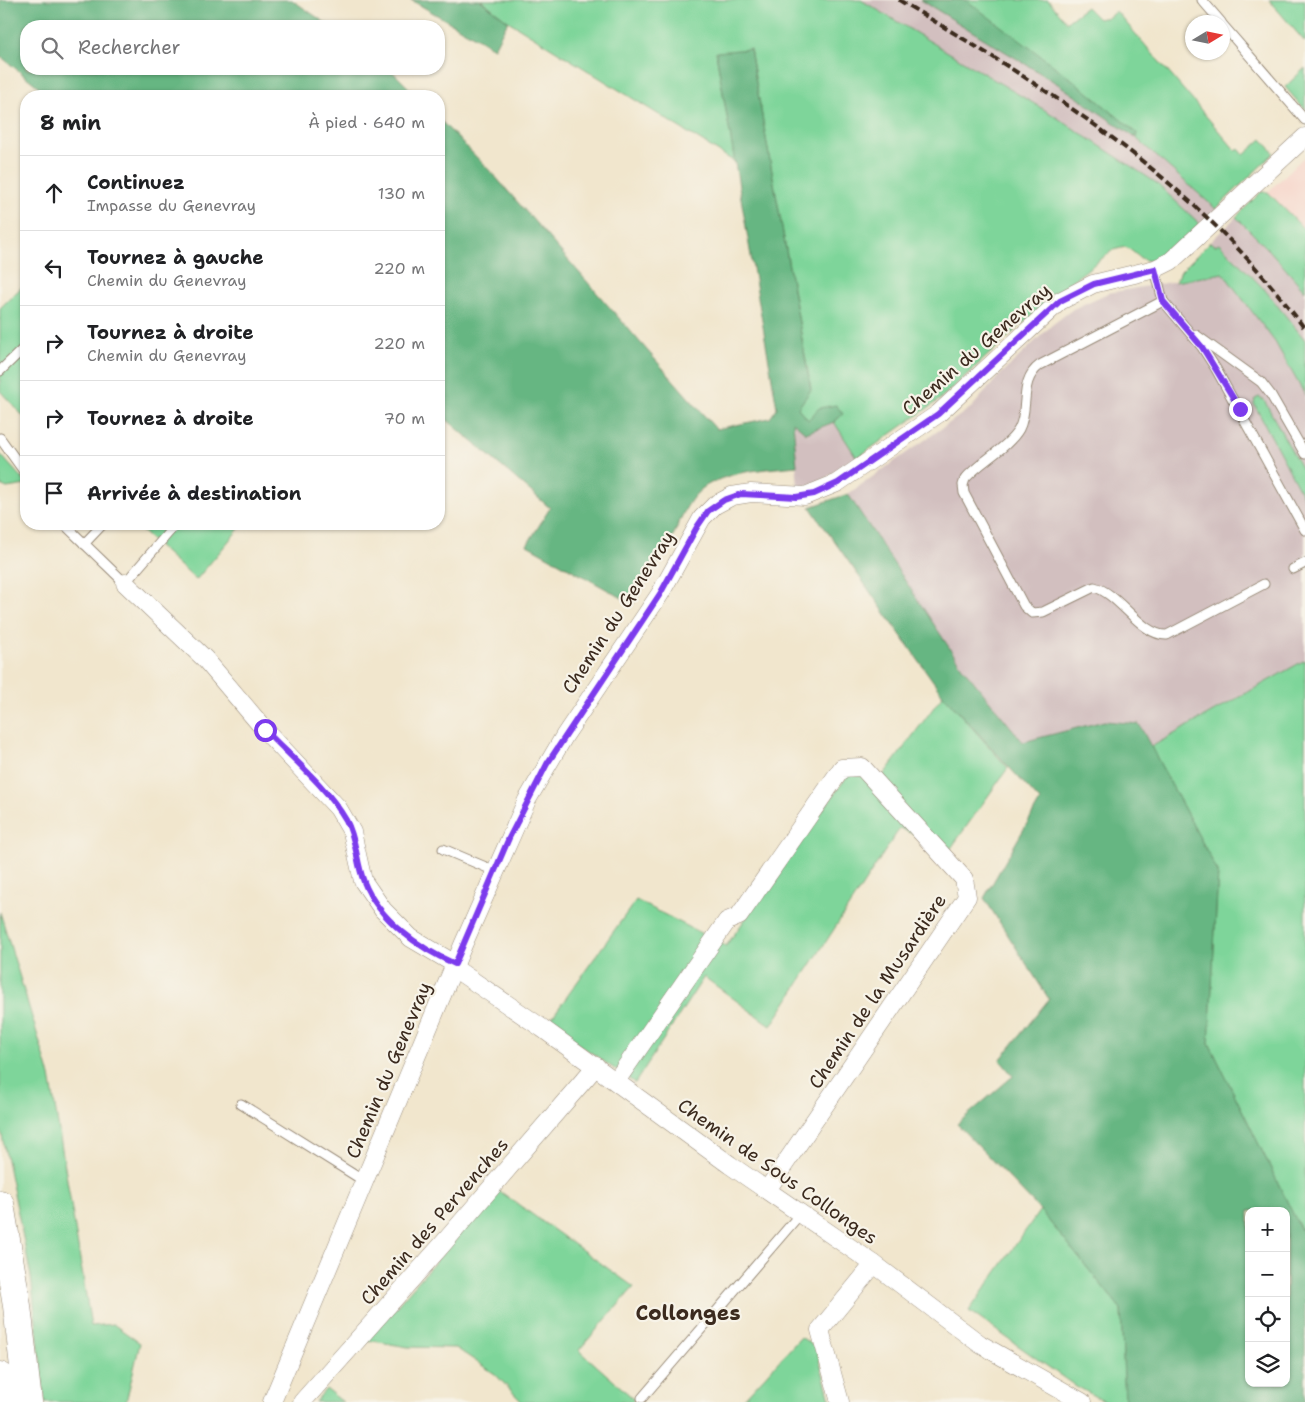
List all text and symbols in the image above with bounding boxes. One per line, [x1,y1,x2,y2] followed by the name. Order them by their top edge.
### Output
[1185,15,1230,60] north arrow
[20,20,445,75] search box
[38,34,66,62] icon: search
[78,35,181,60] text: Rechercher
[40,109,101,137] text: 8 min
[308,112,425,133] text: À pied · 640 m
[87,170,185,195] text: Continuez
[40,179,68,207] icon: ahead
[378,183,425,204] text: 130 m
[87,195,256,216] text: Impasse du Genevray
[87,245,264,270] text: Tournez à gauche
[40,254,68,282] icon: left
[373,258,425,279] text: 220 m
[87,270,247,291] text: Chemin du Genevray
[897,278,1056,421] street label: Chemin du Genevray
[87,320,254,345] text: Tournez à droite
[40,329,68,357] icon: right
[373,333,425,354] text: 220 m
[87,345,247,366] text: Chemin du Genevray
[1229,398,1252,421] route end
[40,404,68,432] icon: right
[87,406,254,431] text: Tournez à droite
[384,408,425,429] text: 70 m
[40,479,68,507] icon: arrive
[87,481,301,506] text: Arrivée à destination
[556,526,680,699] street label: Chemin du Genevray
[254,719,277,742] route start
[803,889,952,1094] street label: Chemin de la Musardière
[340,978,437,1162] street label: Chemin du Genevray
[673,1093,883,1250] street label: Chemin de Sous Collonges
[355,1133,514,1310] street label: Chemin des Pervenches
[1245,1207,1290,1387] map controls
[1245,1207,1290,1252] button: +
[1245,1252,1290,1297] button: −
[1245,1297,1290,1342] button: locate
[636,1299,740,1327] district label: Collonges
[1245,1342,1290,1387] button: layers

